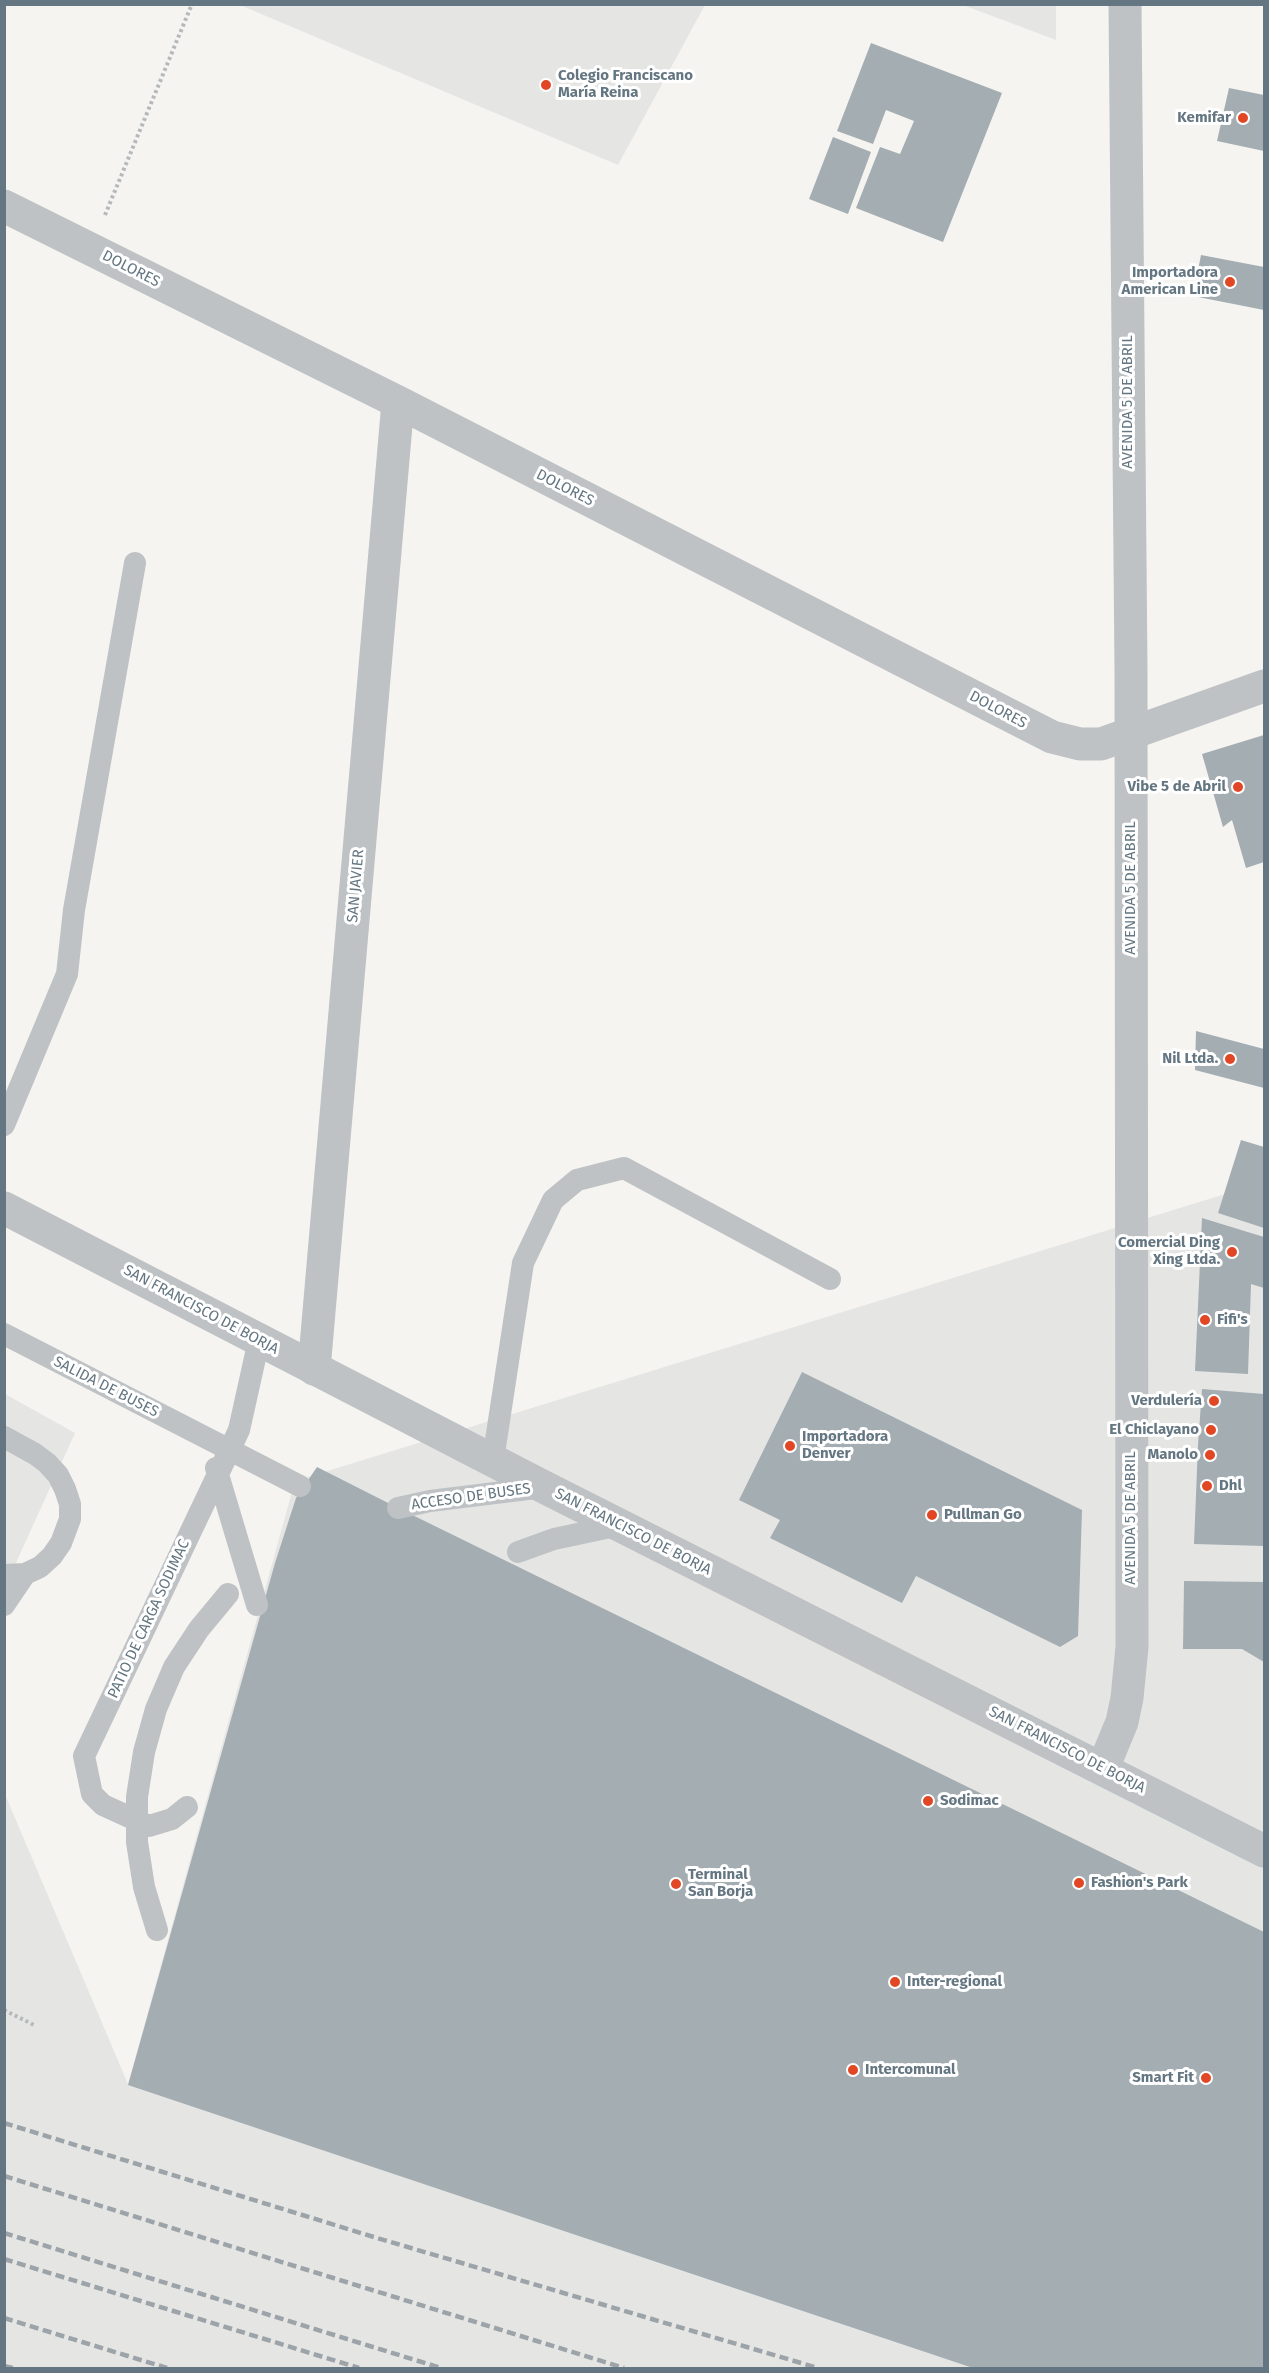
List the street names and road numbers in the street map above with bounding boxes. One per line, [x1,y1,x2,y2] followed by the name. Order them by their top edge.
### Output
[99,247,163,291] street label: DOLORES
[1119,335,1137,469] street label: AVENIDA 5 DE ABRIL
[533,466,597,510] street label: DOLORES
[966,687,1030,733] street label: DOLORES
[1122,821,1140,955] street label: AVENIDA 5 DE ABRIL
[344,848,368,924] street label: SAN JAVIER
[120,1261,282,1359] street label: SAN FRANCISCO DE BORJA
[50,1353,162,1421] street label: SALIDA DE BUSES
[1122,1451,1140,1585] street label: AVENIDA 5 DE ABRIL
[410,1480,532,1514] street label: ACCESO DE BUSES
[552,1485,714,1579] street label: SAN FRANCISCO DE BORJA
[104,1537,194,1701] street label: PATIO DE CARGA SODIMAC
[986,1703,1148,1797] street label: SAN FRANCISCO DE BORJA

